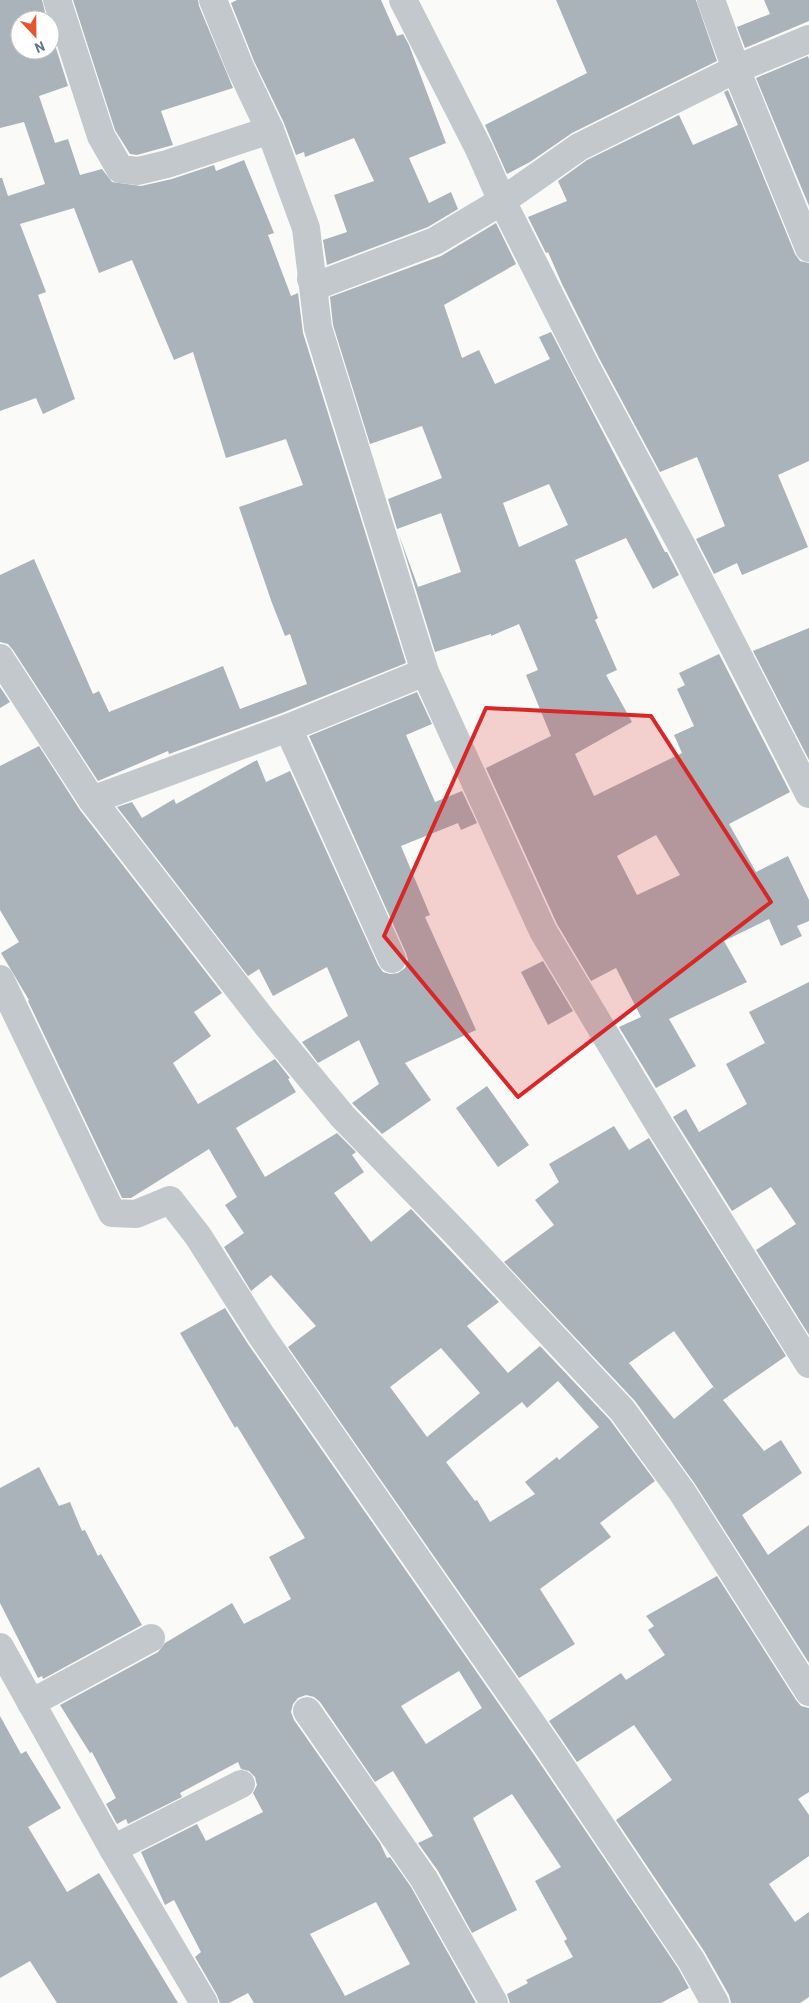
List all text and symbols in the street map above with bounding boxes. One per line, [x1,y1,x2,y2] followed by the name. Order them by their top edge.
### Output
[10,10,60,60] north arrow
[33,38,48,57] text: N

